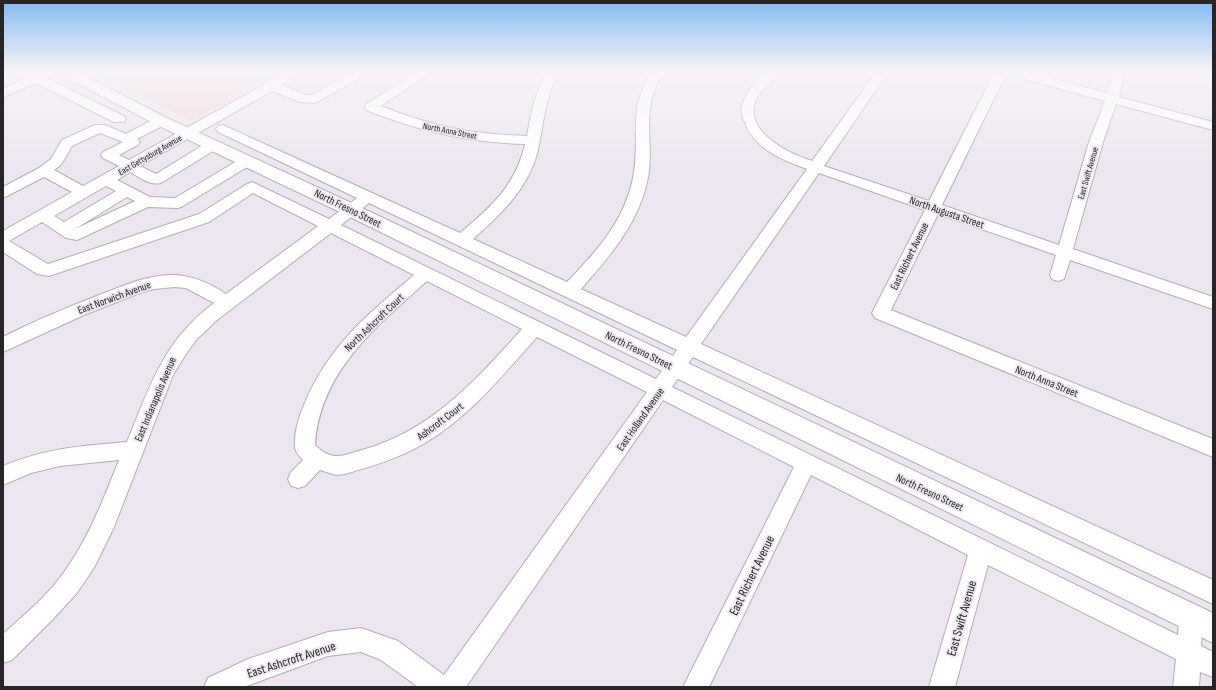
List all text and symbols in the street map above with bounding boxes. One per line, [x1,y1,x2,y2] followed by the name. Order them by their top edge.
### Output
[422,121,478,142] street label: North Anna Street
[116,133,184,178] street label: East Gettysburg Avenue
[1076,145,1101,201] street label: East Swift Avenue
[312,187,384,231] street label: North Fresno Street
[908,194,986,232] street label: North Augusta Street
[887,220,931,292] street label: East Richert Avenue
[76,278,153,317] street label: East Norwich Avenue
[342,290,407,354] street label: North Ashcroft Court
[603,329,675,373] street label: North Fresno Street
[132,355,179,443] street label: East Indianapolis Avenue
[1013,363,1081,400] street label: North Anna Street
[614,385,667,453] street label: East Holland Avenue
[414,399,467,444] street label: Ashcroft Court
[894,471,966,514] street label: North Fresno Street
[726,533,778,618] street label: East Richert Avenue
[944,579,980,658] street label: East Swift Avenue
[245,638,338,682] street label: East Ashcroft Avenue

